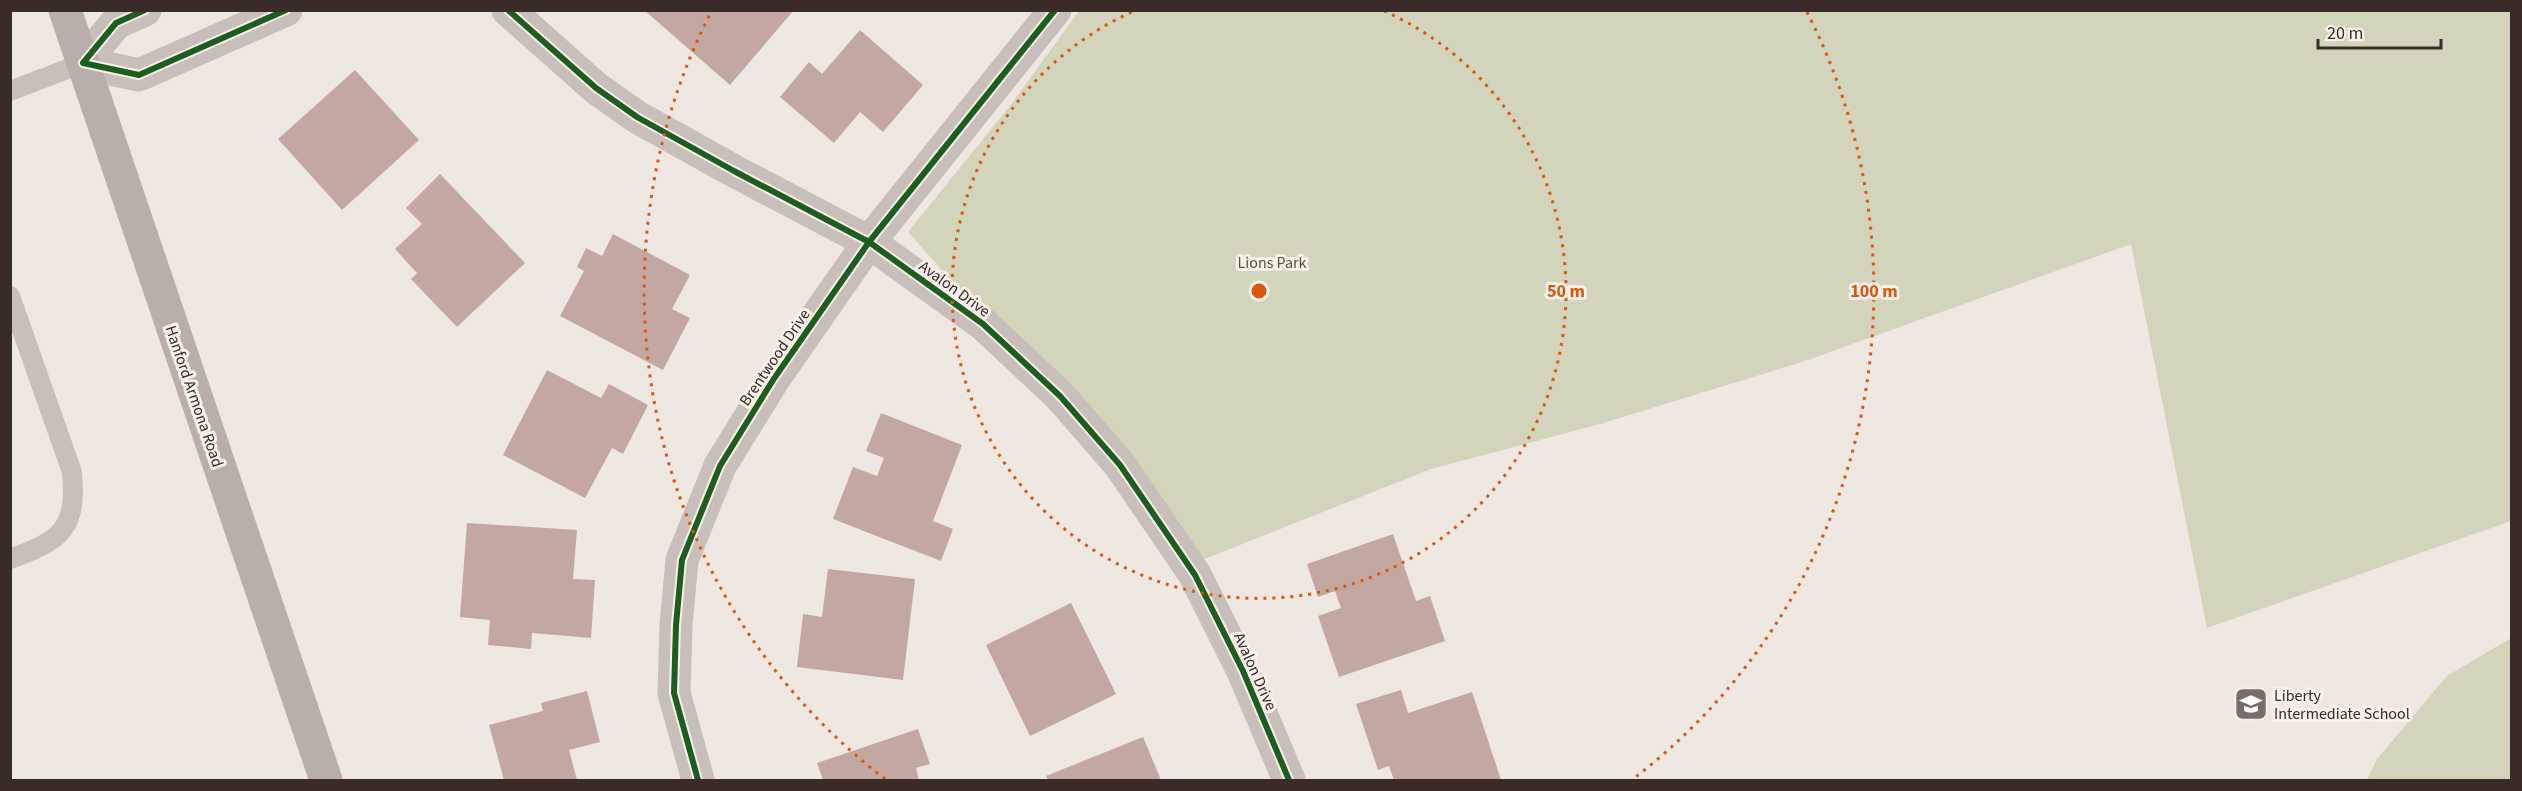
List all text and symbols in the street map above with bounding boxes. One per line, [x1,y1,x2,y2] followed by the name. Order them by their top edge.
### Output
[2318,12,2441,50] scale bar
[2327,21,2363,46] text: 20 m
[1238,252,1307,274] park label: Lions Park
[914,255,995,322] street label: Avalon Drive
[1547,279,1585,304] text: 50 m
[1850,279,1898,304] text: 100 m
[1249,281,1269,301] centre of rings
[734,305,815,410] street label: Brentwood Drive
[159,323,229,470] street label: Hanford Armona Road
[1228,629,1282,714] street label: Avalon Drive
[2274,685,2410,725] place label: Liberty Intermediate School
[2233,686,2269,722] school or university icon: Liberty Intermediate School

